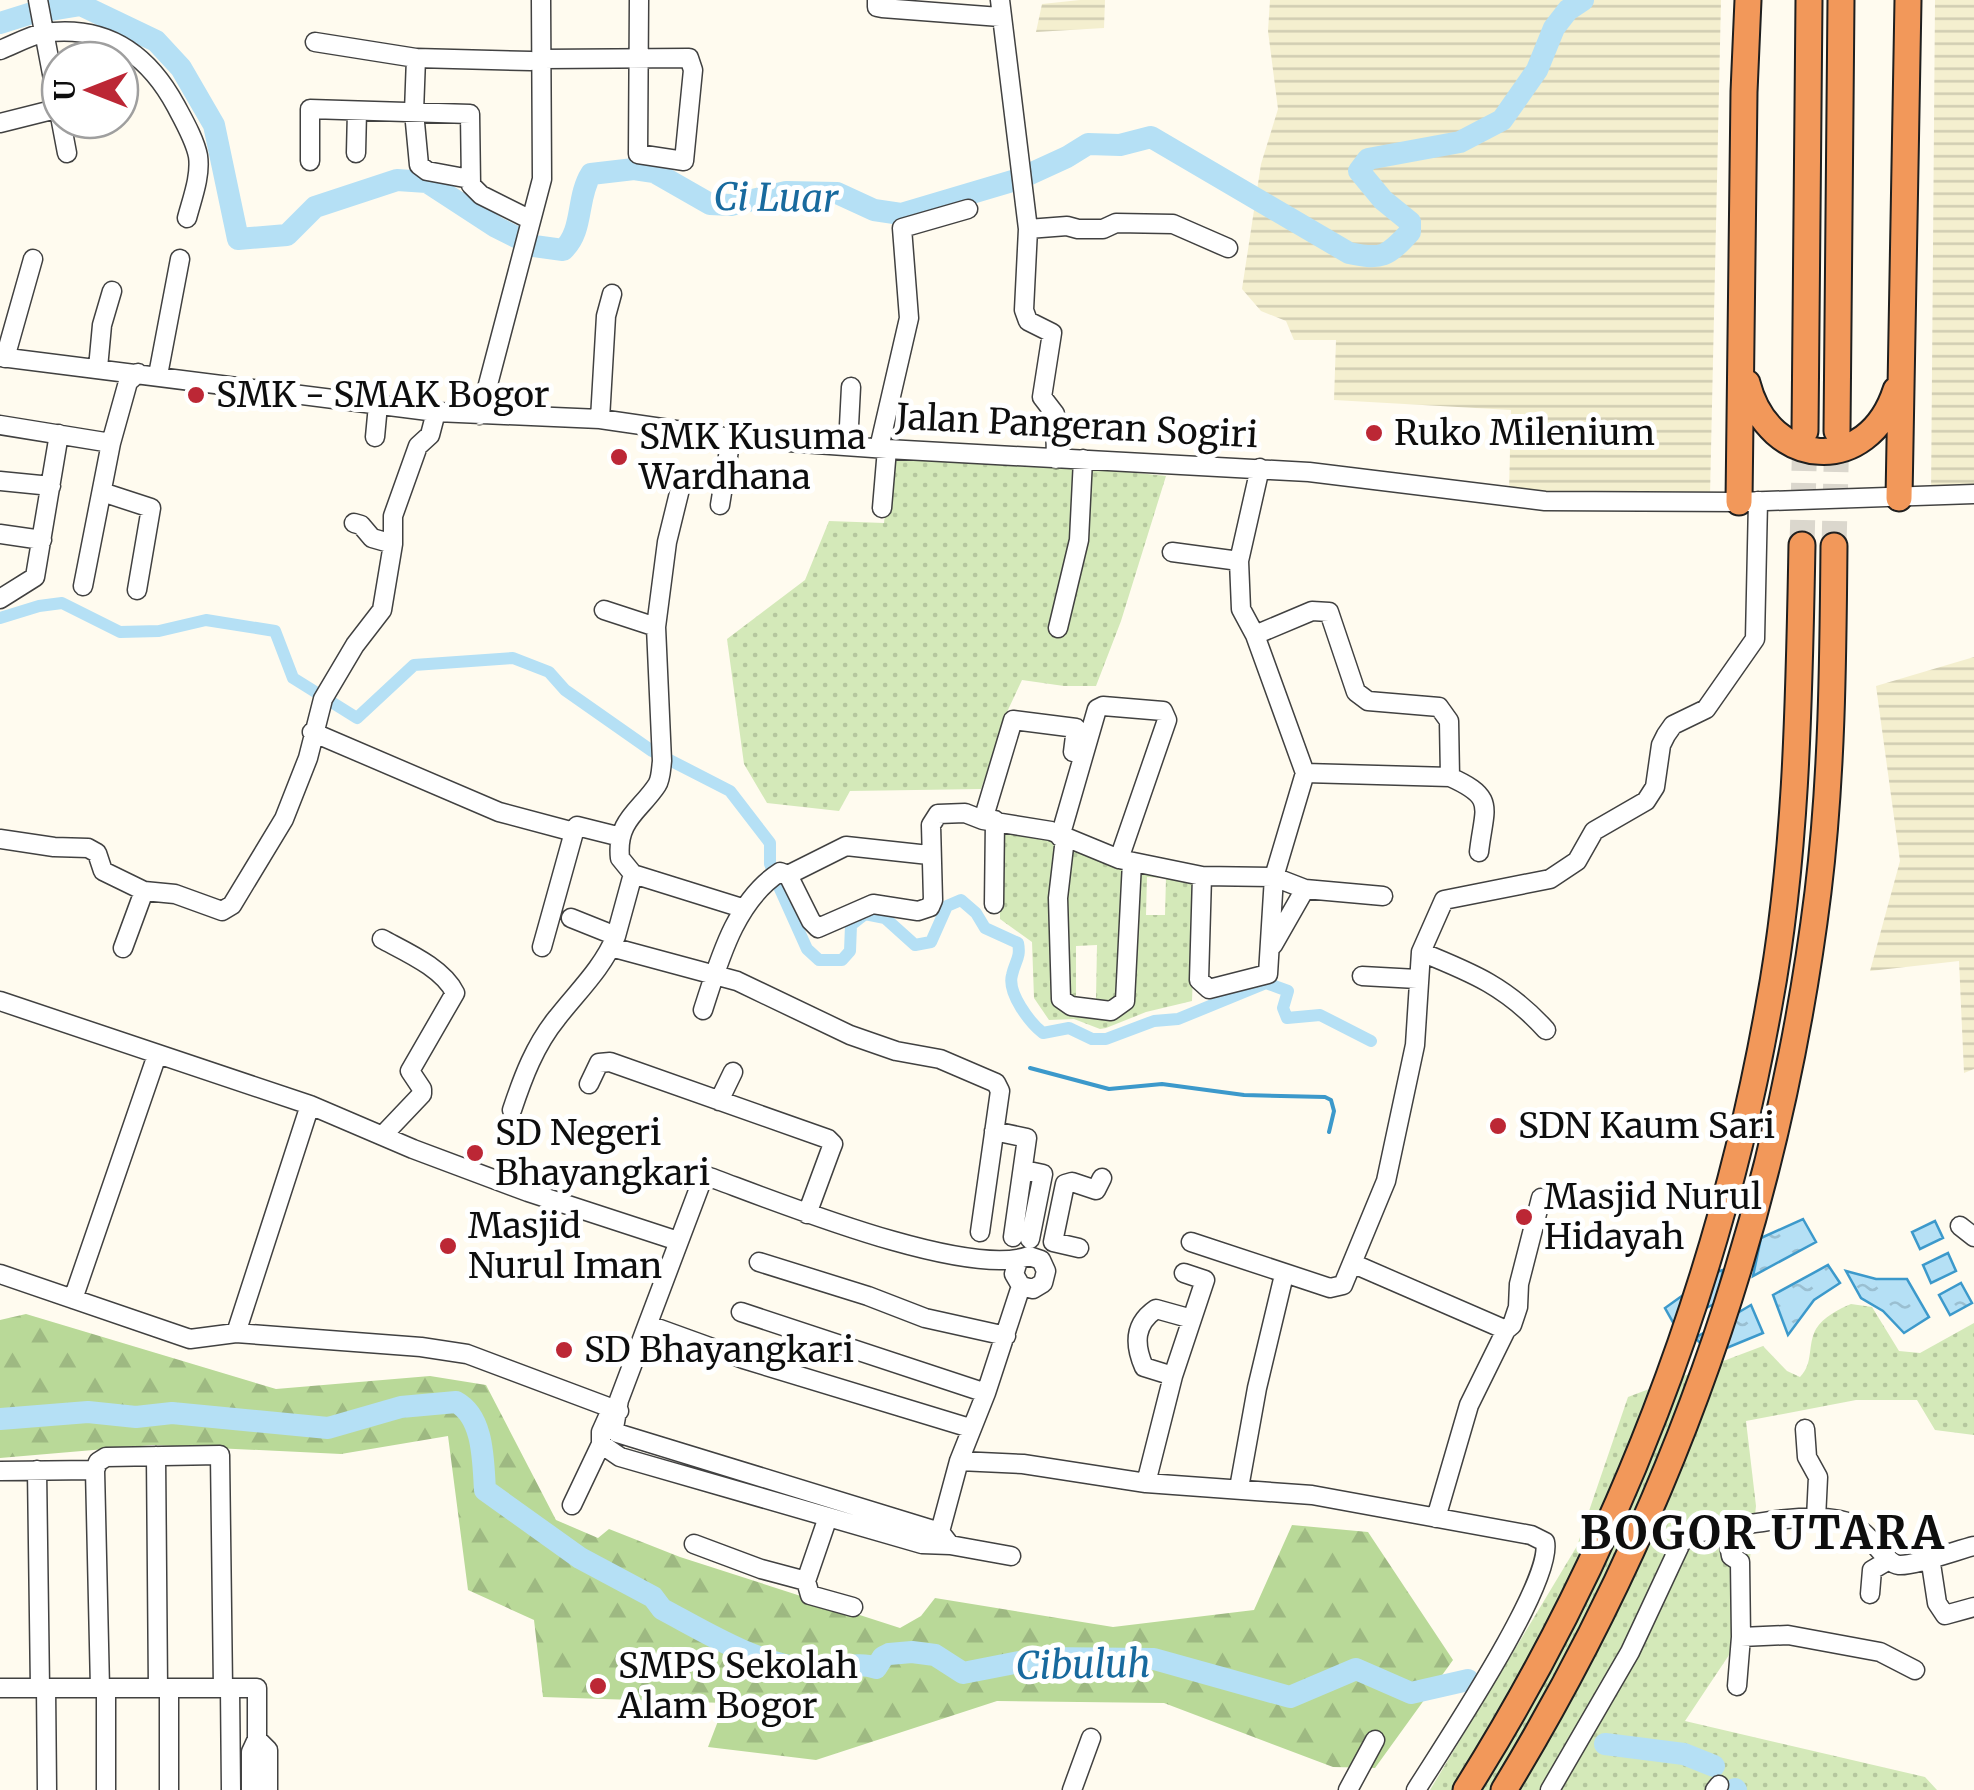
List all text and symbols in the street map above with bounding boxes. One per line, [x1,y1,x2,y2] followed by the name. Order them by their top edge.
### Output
[40,40,140,140] north arrow
[47,79,83,100] text: U
[713,173,839,222] water label: Ci Luar
[216,373,550,417] place label: SMK - SMAK Bogor
[185,384,207,406] marker: SMK - SMAK Bogor
[894,394,1259,457] street label: Jalan Pangeran Sogiri
[1394,411,1655,455] place label: Ruko Milenium
[638,415,866,499] place label: SMK Kusuma Wardhana
[1363,422,1385,444] marker: Ruko Milenium
[608,446,630,468] marker: SMK Kusuma Wardhana
[1518,1104,1775,1148] place label: SDN Kaum Sari
[495,1111,710,1195] place label: SD Negeri Bhayangkari
[1487,1115,1509,1137] marker: SDN Kaum Sari
[464,1142,486,1164] marker: SD Negeri Bhayangkari
[1544,1175,1762,1259] place label: Masjid Nurul Hidayah
[468,1204,662,1288] place label: Masjid Nurul Iman
[1513,1206,1535,1228] marker: Masjid Nurul Hidayah
[437,1235,459,1257] marker: Masjid Nurul Iman
[584,1328,854,1372] place label: SD Bhayangkari
[553,1339,575,1361] marker: SD Bhayangkari
[1580,1505,1946,1561] district label: BOGOR UTARA
[1015,1640,1151,1689] water label: Cibuluh
[617,1644,858,1728] place label: SMPS Sekolah Alam Bogor
[587,1675,609,1697] marker: SMPS Sekolah Alam Bogor

